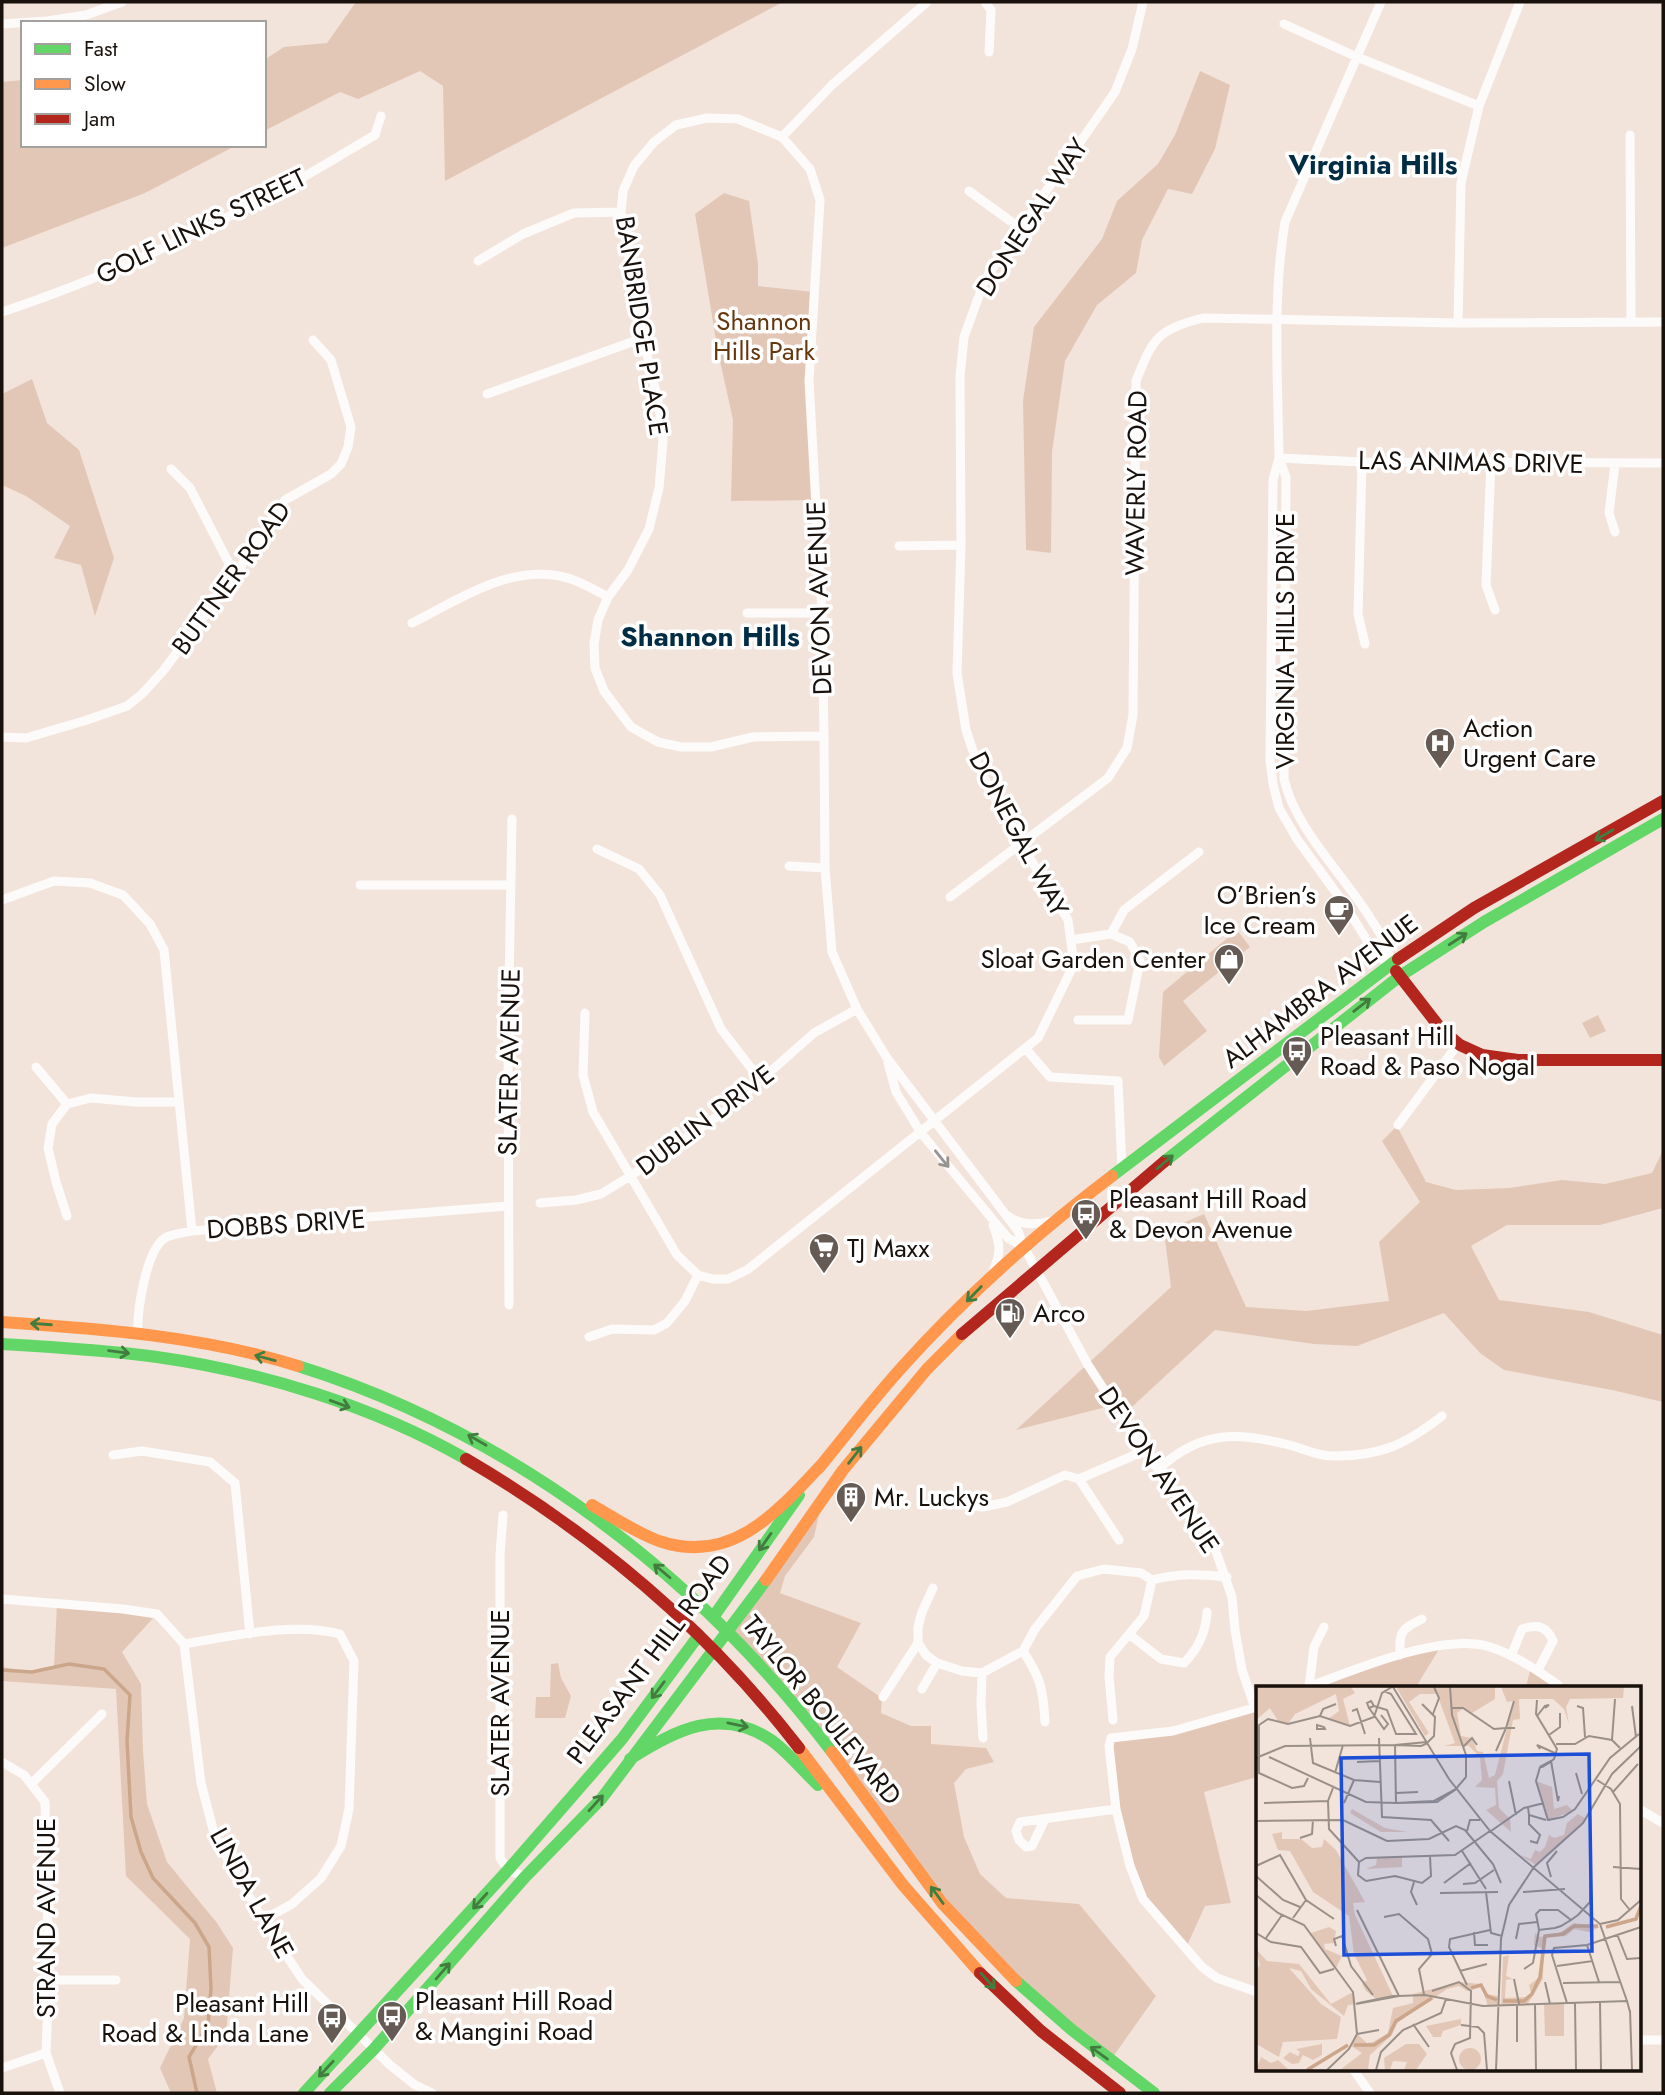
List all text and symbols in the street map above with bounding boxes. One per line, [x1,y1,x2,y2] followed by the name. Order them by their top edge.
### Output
[21,21,266,147] legend
[84,34,117,64] text: Fast
[84,69,126,99] text: Slow
[81,104,116,134] text: Jam
[967,130,1098,304] street label: DONEGAL WAY
[1287,144,1458,185] district label: Virginia Hills
[89,159,313,293] street label: GOLF LINKS STREET
[606,213,678,439] street label: BANBRIDGE PLACE
[713,302,816,370] park label: Shannon Hills Park
[1115,390,1157,576] street label: WAVERLY ROAD
[1358,441,1584,483] street label: LAS ANIMAS DRIVE
[162,493,300,663] street label: BUTTNER ROAD
[797,500,841,696] street label: DEVON AVENUE
[1266,513,1304,769] street label: VIRGINIA HILLS DRIVE
[620,616,800,657] district label: Shannon Hills
[1463,709,1596,777] place label: Action Urgent Care
[1423,726,1457,770] hospital icon: Action Urgent Care
[960,745,1079,924] street label: DONEGAL WAY
[1594,829,1615,842] one-way arrow
[1203,876,1316,944] place label: O’Brien’s Ice Cream
[1322,893,1356,937] cafe icon: O’Brien’s Ice Cream
[1214,905,1426,1077] street label: ALHAMBRA AVENUE
[1447,931,1467,945] one-way arrow
[980,940,1206,978] place label: Sloat Garden Center
[1212,942,1246,986] shop icon: Sloat Garden Center
[488,968,530,1156] street label: SLATER AVENUE
[1352,998,1371,1013] one-way arrow
[1320,1017,1535,1085] place label: Pleasant Hill Road & Paso Nogal
[1280,1034,1314,1078] bus stop icon: Pleasant Hill Road & Paso Nogal
[628,1055,782,1185] street label: DUBLIN DRIVE
[935,1149,950,1167] one-way arrow
[1155,1154,1173,1170] one-way arrow
[1109,1180,1307,1248] place label: Pleasant Hill Road & Devon Avenue
[1069,1197,1103,1241] bus stop icon: Pleasant Hill Road & Devon Avenue
[205,1199,367,1249] street label: DOBBS DRIVE
[847,1229,929,1267] place label: TJ Maxx
[807,1231,841,1275] supermarket icon: TJ Maxx
[966,1285,983,1302] one-way arrow
[1033,1294,1085,1332] place label: Arco
[993,1296,1027,1340] fuel station icon: Arco
[30,1318,53,1331] one-way arrow
[107,1346,130,1359] one-way arrow
[254,1351,277,1364] one-way arrow
[1089,1379,1229,1561] street label: DEVON AVENUE
[328,1398,350,1411] one-way arrow
[467,1433,487,1447] one-way arrow
[847,1447,862,1465] one-way arrow
[874,1478,989,1516] place label: Mr. Luckys
[834,1480,868,1524] building icon: Mr. Luckys
[758,1532,772,1551] one-way arrow
[557,1546,741,1772] street label: PLEASANT HILL ROAD
[653,1563,671,1579] one-way arrow
[733,1607,911,1813] street label: TAYLOR BOULEVARD
[481,1609,519,1797] street label: SLATER AVENUE
[651,1680,665,1699] one-way arrow
[1256,1686,1640,2070] inset map
[726,1719,749,1733] one-way arrow
[588,1795,605,1812] one-way arrow
[27,1818,65,2018] street label: STRAND AVENUE
[200,1821,304,1965] street label: LINDA LANE
[929,1886,944,1905] one-way arrow
[471,1892,488,1909] one-way arrow
[435,1962,451,1980] one-way arrow
[979,1972,996,1989] one-way arrow
[415,1982,613,2050] place label: Pleasant Hill Road & Mangini Road
[101,1984,309,2052] place label: Pleasant Hill Road & Linda Lane
[375,1999,409,2043] bus stop icon: Pleasant Hill Road & Mangini Road
[315,2001,349,2045] bus stop icon: Pleasant Hill Road & Linda Lane
[1090,2046,1109,2060] one-way arrow
[318,2060,335,2077] one-way arrow

